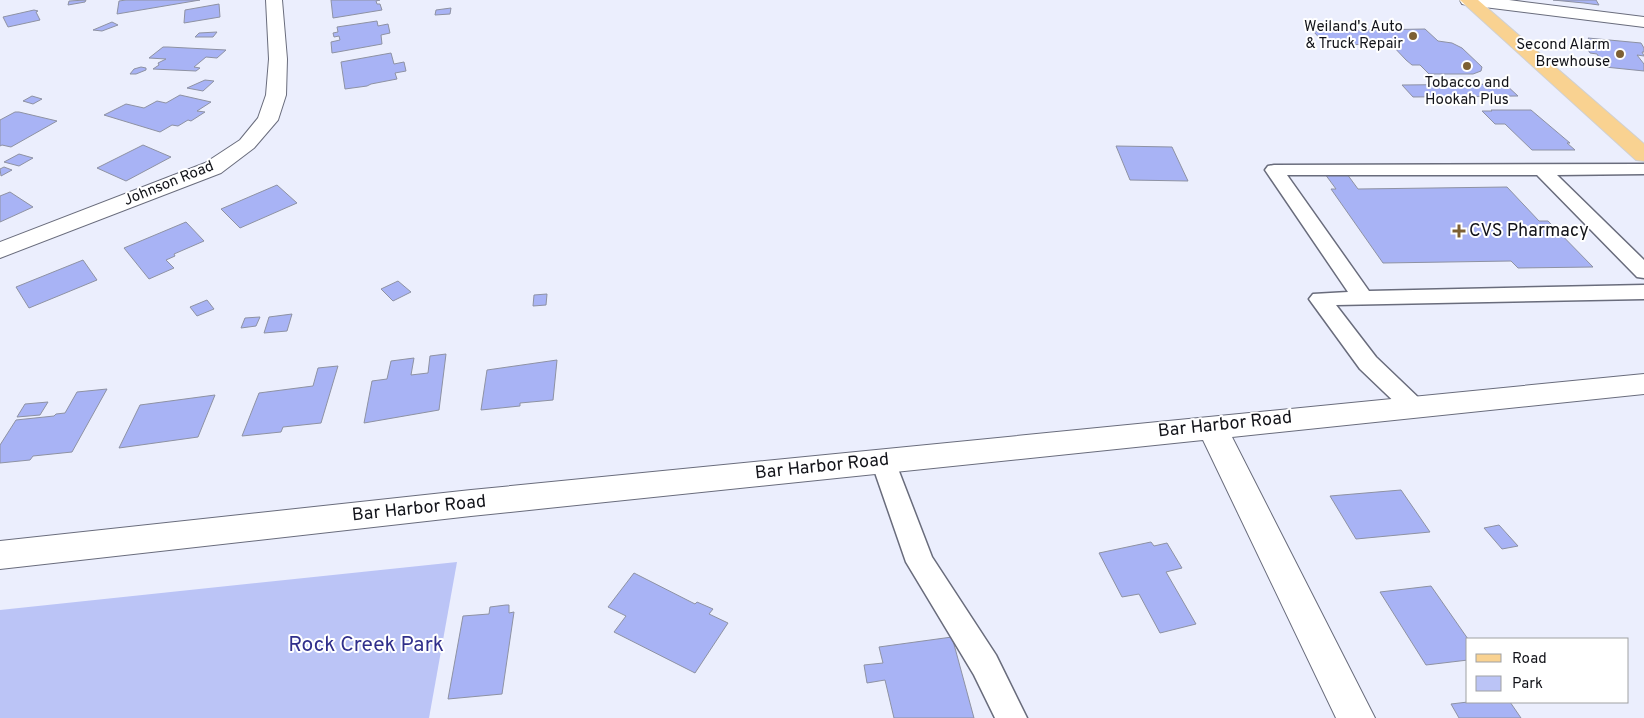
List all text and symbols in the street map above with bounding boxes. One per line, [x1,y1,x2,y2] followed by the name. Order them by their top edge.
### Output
[1304,18,1403,54] place label: Weiland's Auto & Truck Repair
[1407,30,1419,42] marker: Weiland's Auto & Truck Repair
[1516,36,1610,72] place label: Second Alarm Brewhouse
[1614,48,1626,60] marker: Second Alarm Brewhouse
[1461,60,1473,72] marker: Tobacco and Hookah Plus
[1425,74,1509,110] place label: Tobacco and Hookah Plus
[121,157,217,211] street label: Johnson Road
[1469,220,1589,243] place label: CVS Pharmacy
[1453,225,1465,237] marker: CVS Pharmacy
[1157,407,1293,443] street label: Bar Harbor Road
[754,449,890,485] street label: Bar Harbor Road
[351,491,487,527] street label: Bar Harbor Road
[288,632,444,659] park label: Rock Creek Park
[1466,638,1629,703] legend
[1512,650,1547,669] text: Road
[1512,675,1543,694] text: Park

